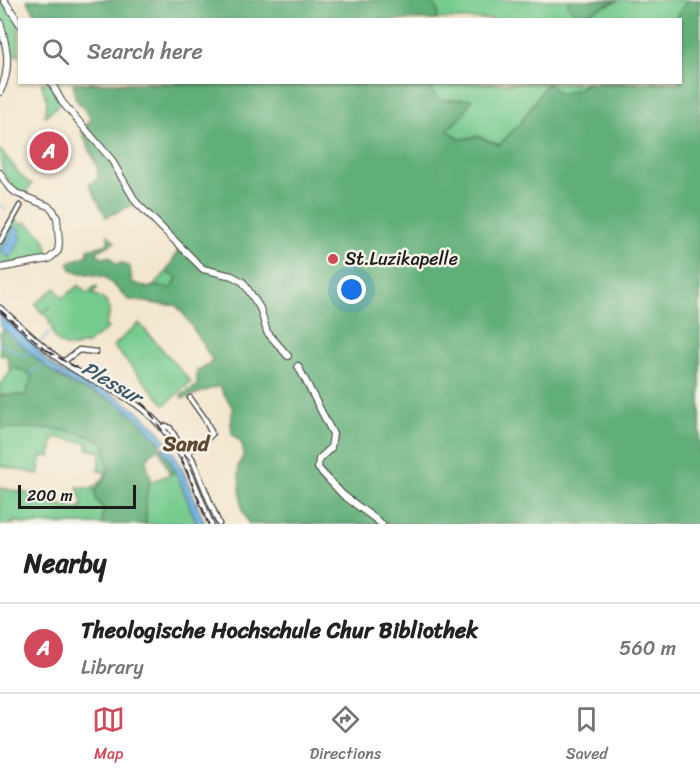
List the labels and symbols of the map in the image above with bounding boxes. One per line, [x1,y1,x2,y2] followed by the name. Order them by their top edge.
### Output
[29,128,68,174] pin: A
[345,243,458,275] place label: St.Luzikapelle
[326,252,340,266] marker: St.Luzikapelle
[337,275,366,304] your location
[75,351,152,416] water label: Plessur
[162,425,211,463] district label: Sand
[18,482,136,510] scale bar

